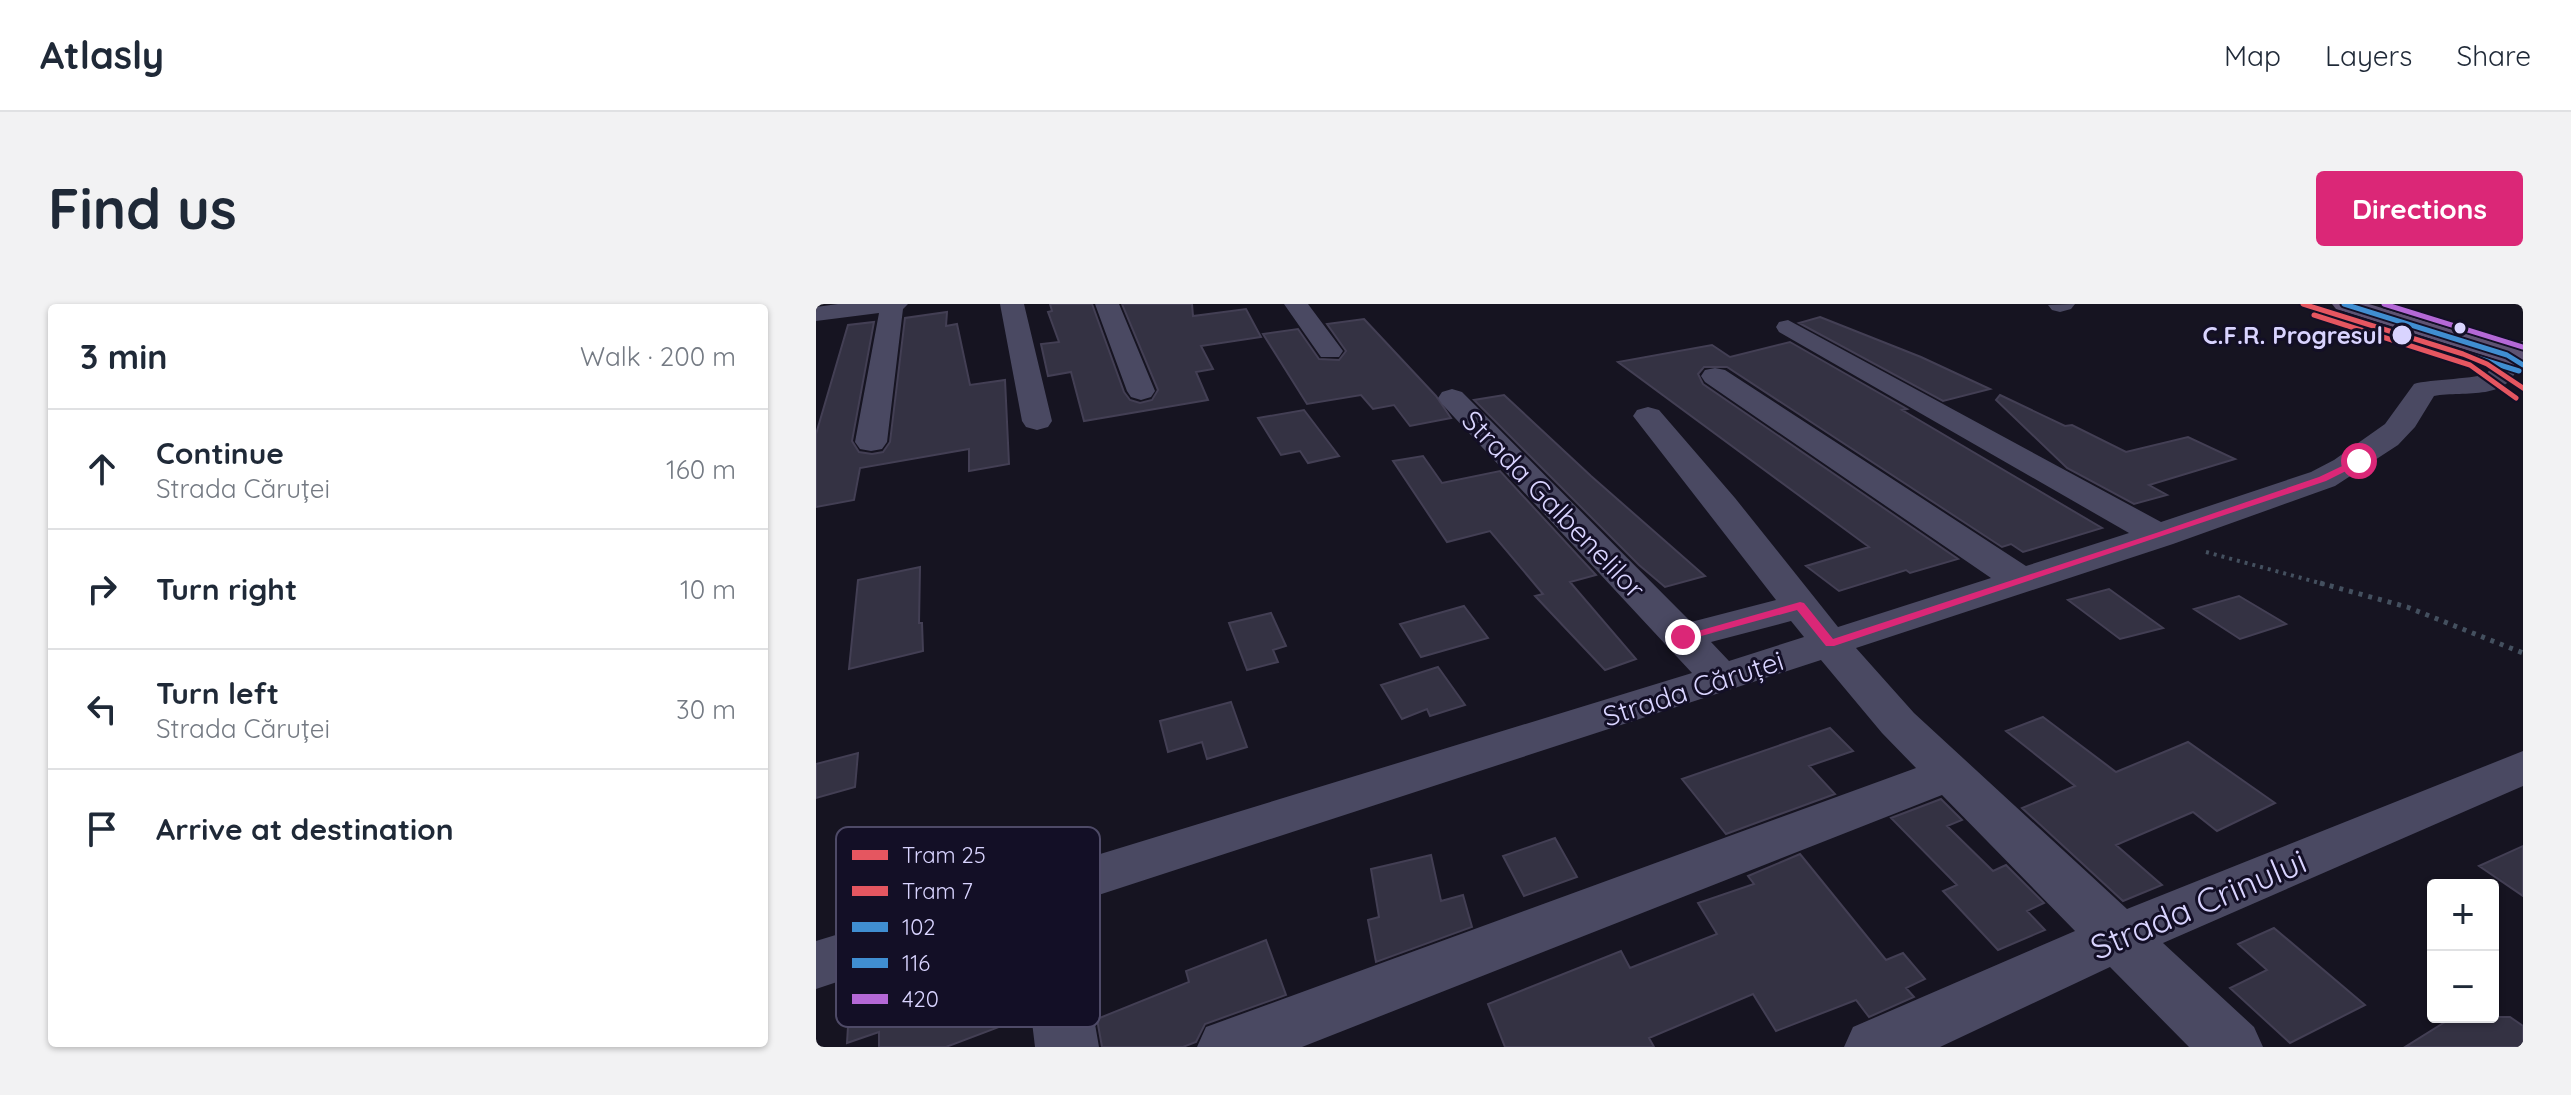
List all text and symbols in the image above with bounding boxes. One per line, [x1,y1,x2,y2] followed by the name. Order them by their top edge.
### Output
[40,31,164,79] text: Atlasly
[2224,38,2281,73] text: Map
[2325,38,2412,73] text: Layers
[2456,38,2531,73] text: Share
[2316,171,2523,246] button: Directions
[48,173,237,243] text: Find us
[2202,320,2383,350] place label: C.F.R. Progresul
[2452,320,2468,336] unlabelled marker
[2390,323,2414,347] marker: C.F.R. Progresul
[80,335,167,378] text: 3 min
[580,340,736,373] text: Walk · 200 m
[1455,402,1653,606] street label: Strada Galbenelilor
[156,434,284,472] text: Continue
[2341,443,2377,479] route start
[80,447,124,491] icon: ahead
[666,453,736,486] text: 160 m
[156,472,330,505] text: Strada Căruței
[80,567,124,611] icon: right
[156,570,297,608] text: Turn right
[680,573,736,606] text: 10 m
[1665,619,1701,655] route end
[1598,642,1788,734] street label: Strada Căruței
[156,674,279,712] text: Turn left
[80,687,124,731] icon: left
[676,693,736,726] text: 30 m
[156,712,330,745] text: Strada Căruței
[80,807,124,851] icon: arrive
[156,810,454,848] text: Arrive at destination
[836,827,1100,1027] legend
[2084,839,2312,969] street label: Strada Crinului
[902,841,986,869] text: Tram 25
[902,877,973,905] text: Tram 7
[2427,879,2499,1023] map controls
[2427,879,2499,951] button: +
[902,913,935,941] text: 102
[902,949,930,977] text: 116
[2427,951,2499,1023] button: −
[902,985,939,1013] text: 420

